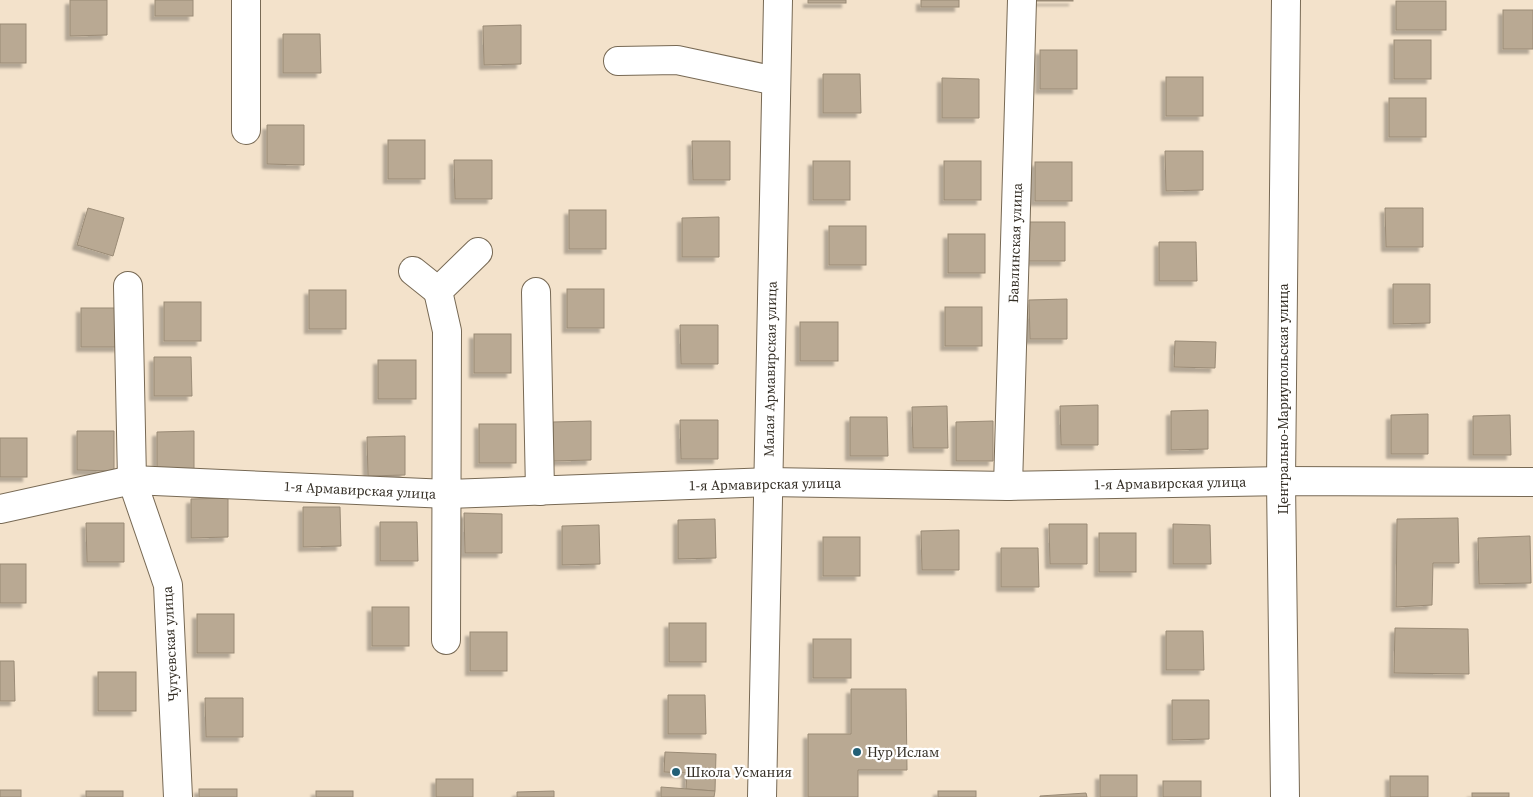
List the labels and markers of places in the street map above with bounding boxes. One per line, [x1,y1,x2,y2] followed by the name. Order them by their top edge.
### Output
[867,742,939,762] place label: Нур Ислам
[851,746,863,758] marker: Нур Ислам
[686,762,792,782] place label: Школа Усмания
[670,766,682,778] marker: Школа Усмания

